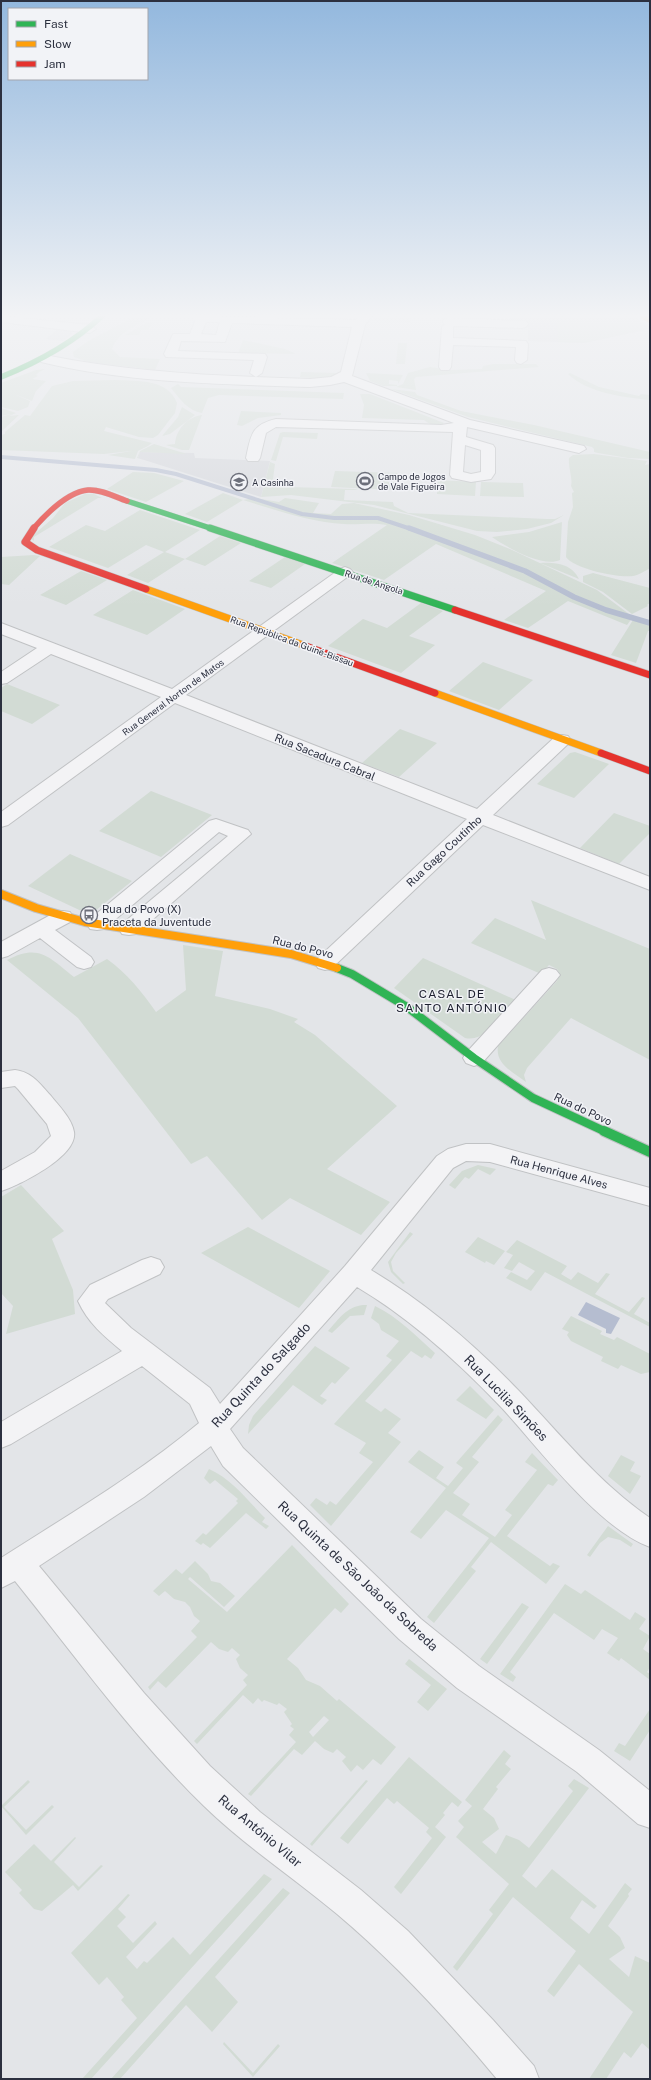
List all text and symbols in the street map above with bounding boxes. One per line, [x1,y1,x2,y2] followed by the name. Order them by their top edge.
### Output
[8,8,148,80] legend
[44,17,69,31] text: Fast
[44,37,72,51] text: Slow
[44,57,66,71] text: Jam
[355,471,375,491] sports icon: Campo de Jogos de Vale Figueira
[378,471,446,492] place label: Campo de Jogos de Vale Figueira
[229,472,249,492] school or university icon: A Casinha
[252,477,294,488] place label: A Casinha
[343,567,405,597] street label: Rua de Angola
[229,614,355,668] street label: Rua República da Guiné-Bissau
[120,656,226,738] street label: Rua General Norton de Matos
[273,731,377,783] street label: Rua Sacadura Cabral
[404,813,484,889] street label: Rua Gago Coutinho
[102,903,211,928] place label: Rua do Povo (X) Praceta da Juventude
[79,905,99,925] bus stop icon: Rua do Povo (X) Praceta da Juventude
[271,934,335,960] street label: Rua do Povo
[396,987,508,1015] district label: CASAL DE SANTO ANTÓNIO
[552,1090,614,1128] street label: Rua do Povo
[509,1153,609,1191] street label: Rua Henrique Alves
[208,1319,314,1431] street label: Rua Quinta do Salgado
[461,1352,551,1444] street label: Rua Lucilia Simões
[275,1498,441,1654] street label: Rua Quinta de São João da Sobreda
[215,1792,305,1870] street label: Rua António Vilar

